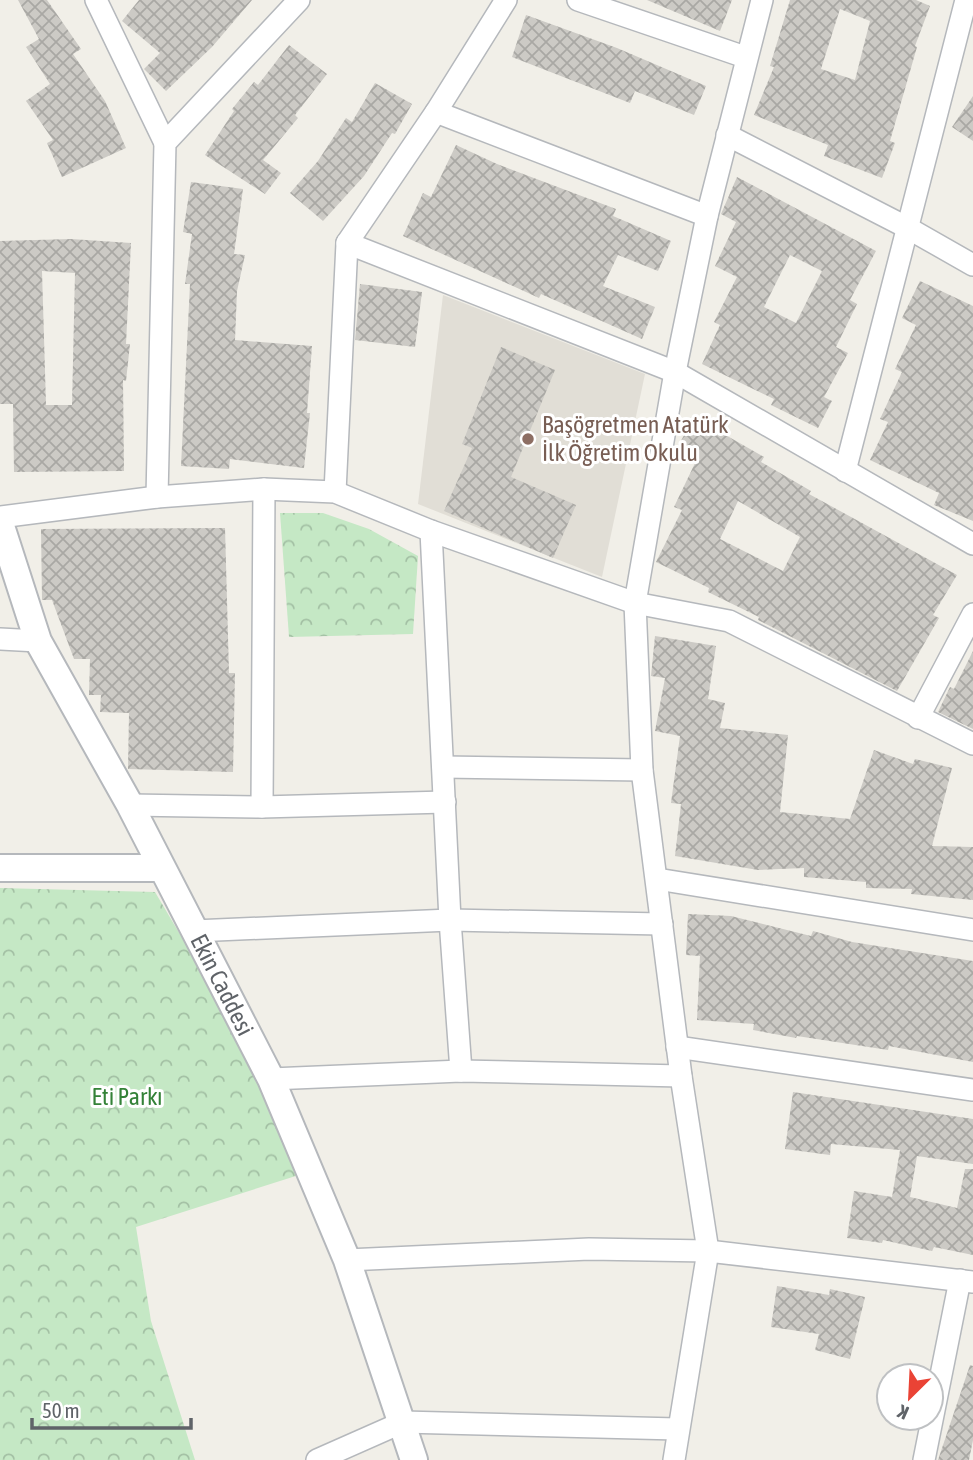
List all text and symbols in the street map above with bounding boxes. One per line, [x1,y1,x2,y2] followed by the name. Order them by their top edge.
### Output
[542,411,729,466] place label: Başögretmen Atatürk İlk Öğretim Okulu
[520,431,536,447] marker: Başögretmen Atatürk İlk Öğretim Okulu
[185,930,259,1040] street label: Ekin Caddesi
[92,1083,162,1110] park label: Eti Parkı
[875,1362,945,1432] north arrow
[32,1386,191,1430] scale bar
[42,1398,80,1422] text: 50 m
[894,1400,912,1424] text: K

